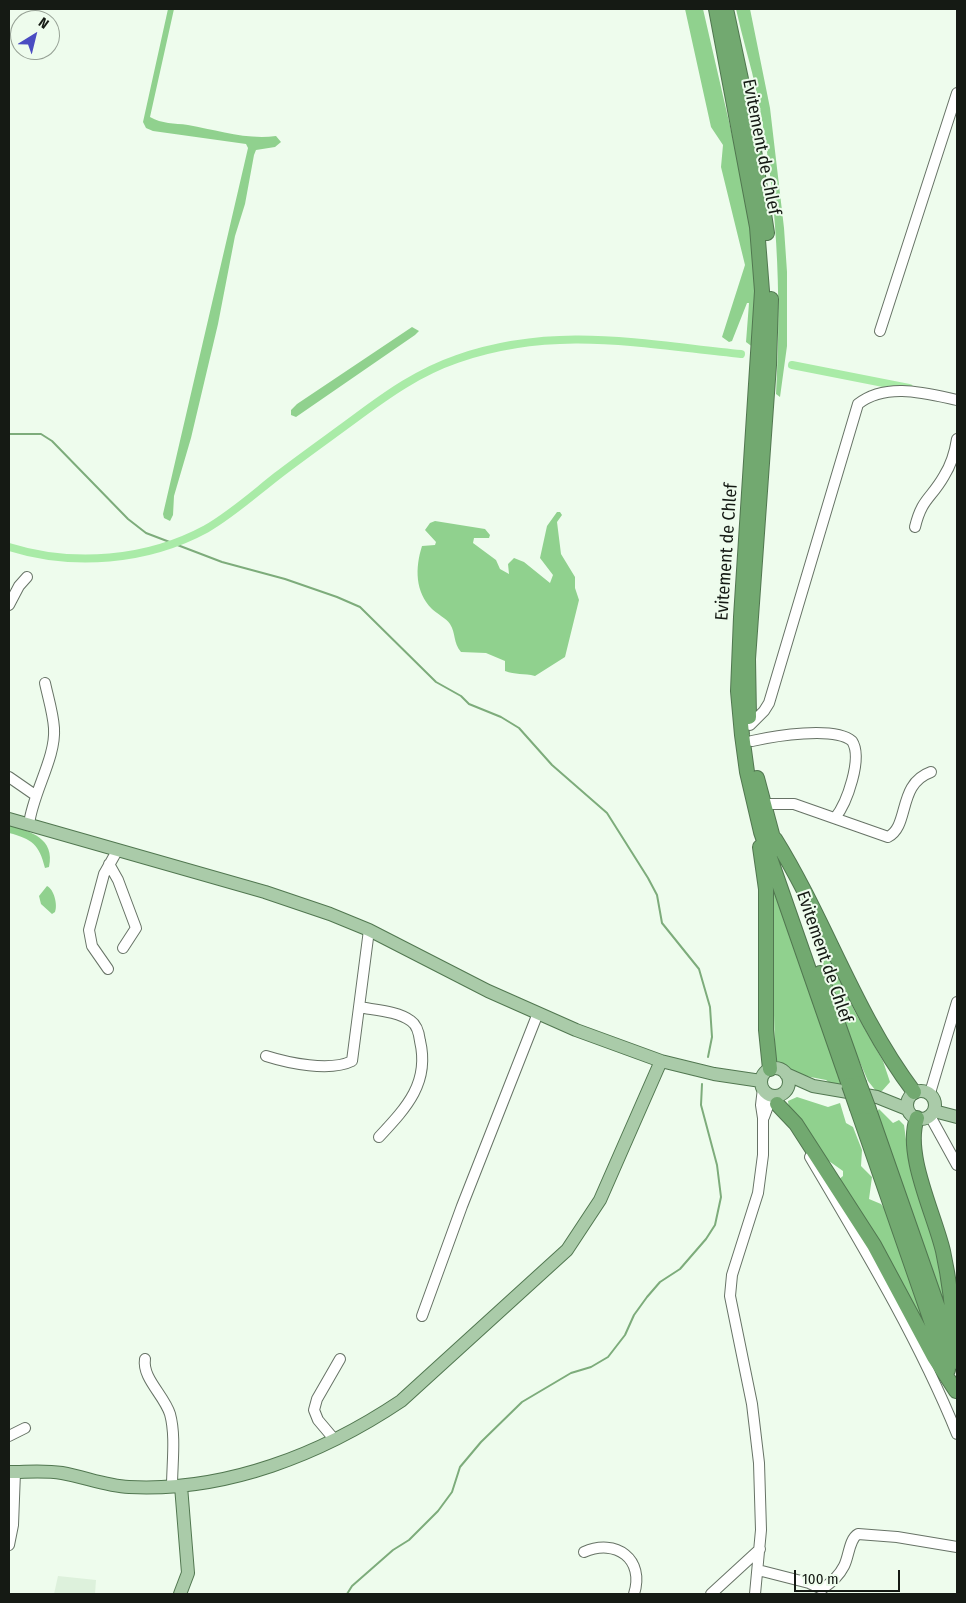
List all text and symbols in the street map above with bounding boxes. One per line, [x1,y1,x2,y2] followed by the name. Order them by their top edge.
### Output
[10,10,60,60] north arrow
[35,14,52,33] text: N
[737,77,785,217] street label: Evitement de Chlef
[711,483,743,621] street label: Evitement de Chlef
[791,888,857,1026] street label: Evitement de Chlef
[796,1560,902,1592] scale bar
[802,1570,839,1588] text: 100 m

